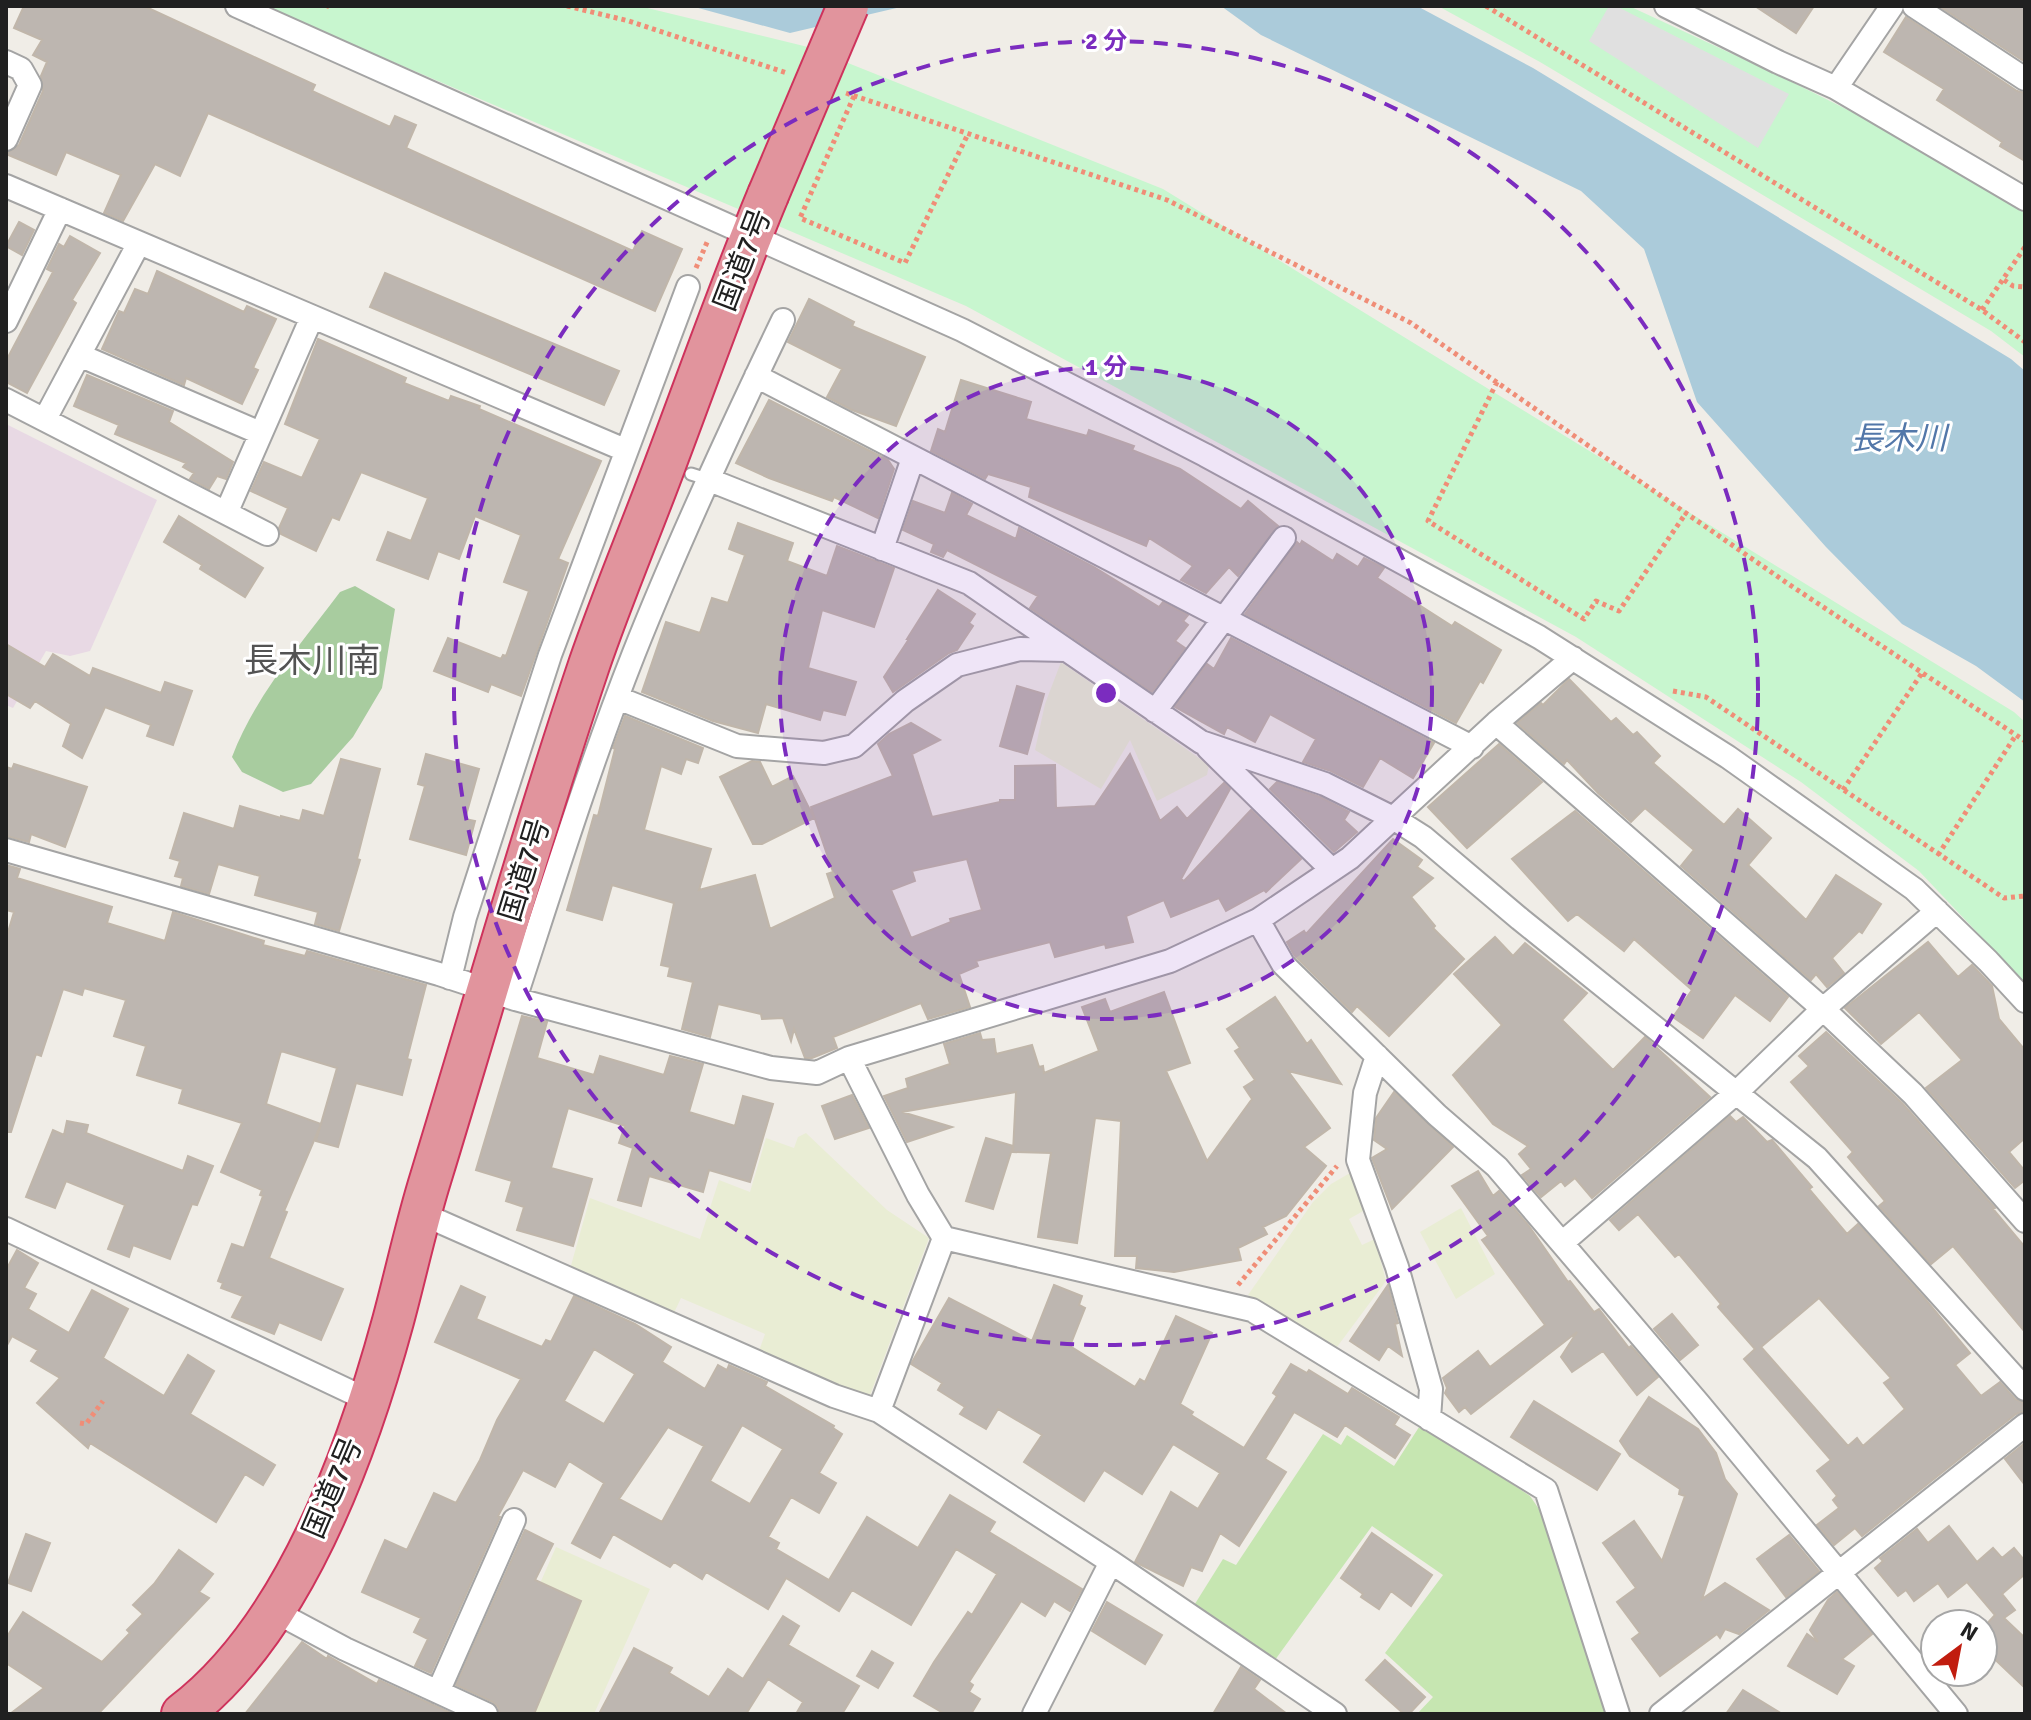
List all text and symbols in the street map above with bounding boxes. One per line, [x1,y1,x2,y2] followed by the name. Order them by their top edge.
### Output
[1085,26,1127,56] text: 2 分
[707,204,779,316] street label: 国道7号
[1085,352,1127,382] text: 1 分
[1851,419,1950,458] water label: 長木川
[244,640,380,682] district label: 長木川南
[1092,679,1120,707] centre of rings
[492,814,558,926] street label: 国道7号
[295,1432,371,1544] street label: 国道7号
[1919,1608,1999,1688] north arrow
[1956,1616,1983,1647] text: N

